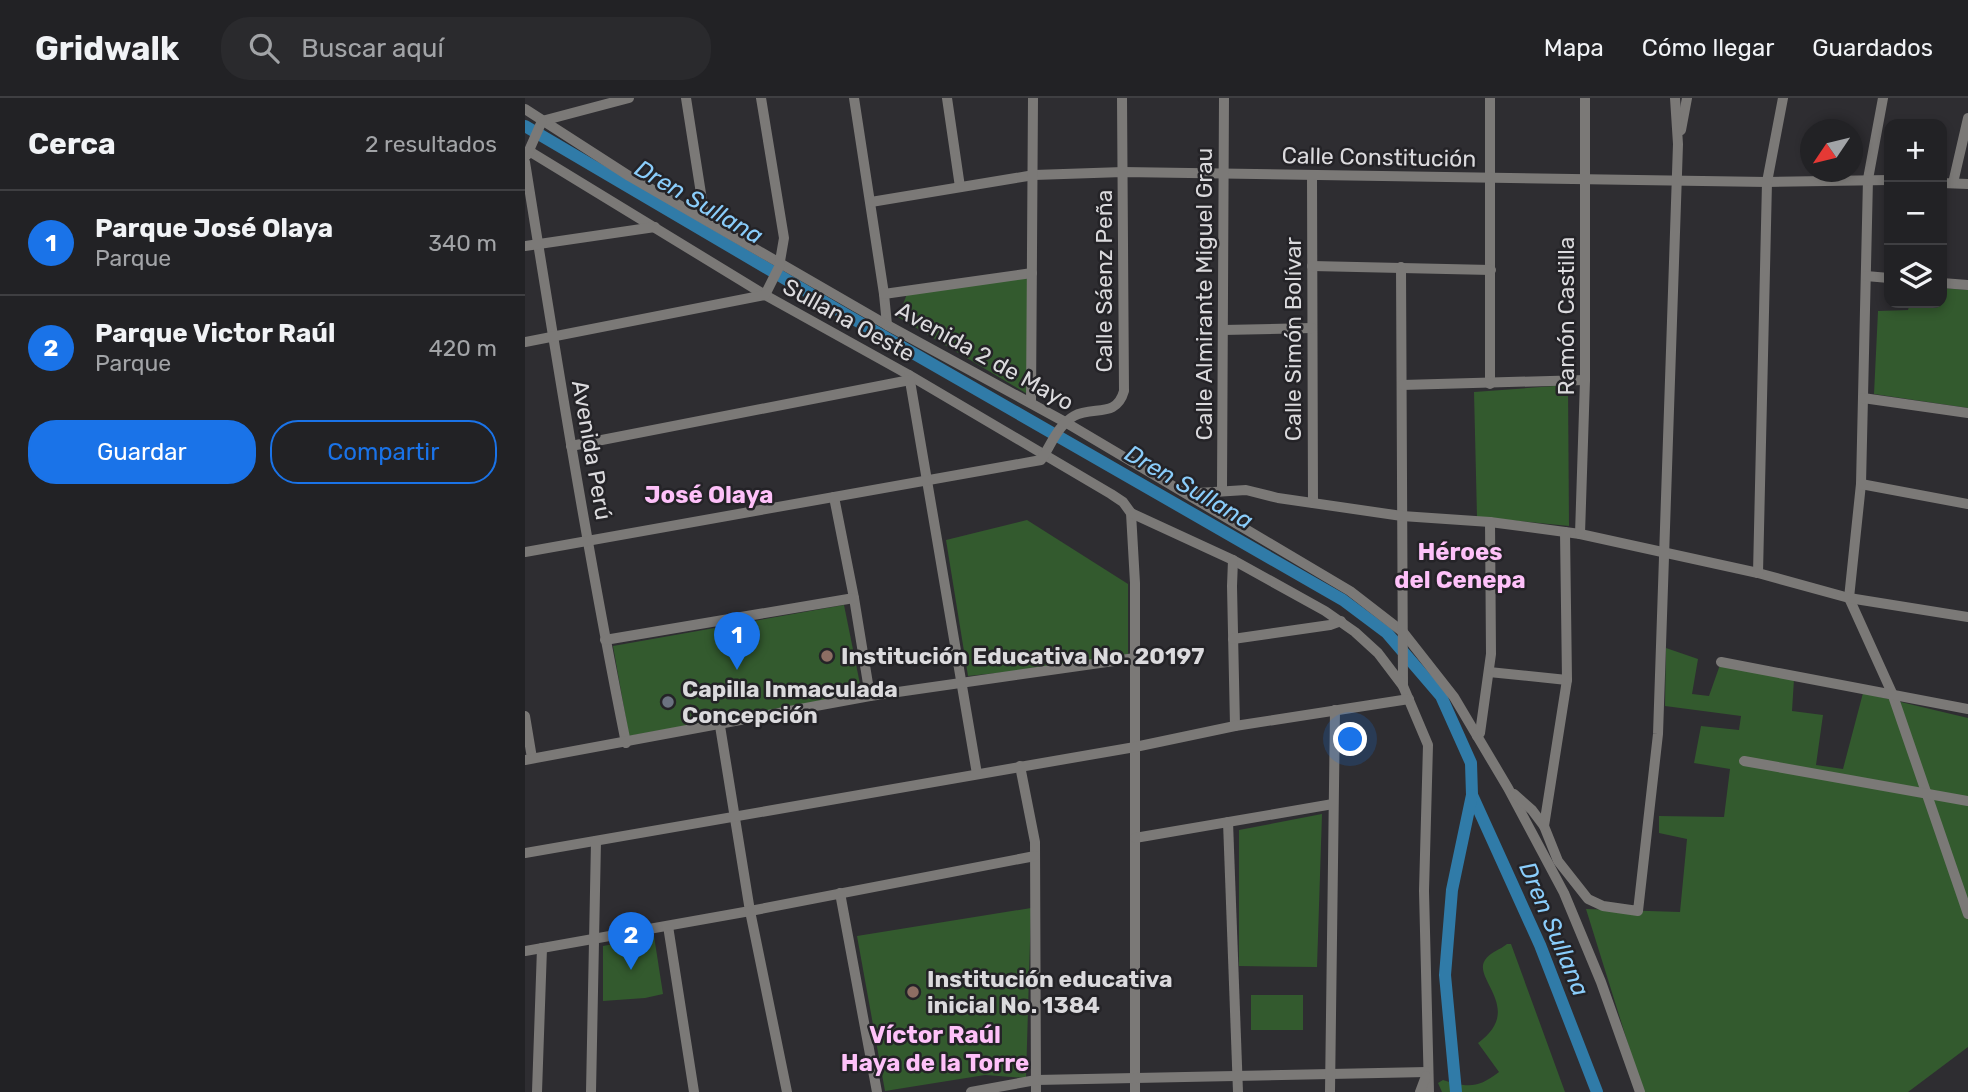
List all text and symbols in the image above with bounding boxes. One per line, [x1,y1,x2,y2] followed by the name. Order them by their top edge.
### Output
[221,17,711,80] search box
[35,29,179,68] text: Gridwalk
[245,29,283,67] icon: search
[301,33,444,64] text: Buscar aquí
[1544,34,1604,62] text: Mapa
[1642,34,1774,62] text: Cómo llegar
[1812,34,1933,62] text: Guardados
[1800,119,1863,182] north arrow
[1884,119,1947,308] map controls
[1884,119,1947,182] button: +
[28,126,116,162] text: Cerca
[365,130,497,158] text: 2 resultados
[1281,141,1477,173] street label: Calle Constitución
[1190,148,1218,440] street label: Calle Almirante Miguel Grau
[630,154,768,250] water label: Dren Sullana
[1884,182,1947,245] button: −
[1090,190,1118,373] street label: Calle Sáenz Peña
[95,213,333,244] text: Parque José Olaya
[45,229,57,257] text: 1
[428,229,497,257] text: 340 m
[1552,236,1580,396] street label: Ramón Castilla
[1279,237,1307,441] street label: Calle Simón Bolívar
[95,244,171,272] text: Parque
[1884,245,1947,308] button: layers
[778,272,920,368] street label: Sullana Oeste
[891,296,1079,416] street label: Avenida 2 de Mayo
[95,318,335,349] text: Parque Victor Raúl
[44,334,58,362] text: 2
[429,334,497,362] text: 420 m
[95,349,171,377] text: Parque
[566,378,618,522] street label: Avenida Perú
[28,420,256,484] button: Guardar
[270,420,497,484] button: Compartir
[1120,439,1258,535] water label: Dren Sullana
[644,481,774,509] district label: José Olaya
[1394,538,1526,594] district label: Héroes del Cenepa
[714,612,760,670] pin: 1
[841,642,1204,670] place label: Institución Educativa No. 20197
[819,648,835,664] marker: Institución Educativa No. 20197
[682,675,898,729] place label: Capilla Inmaculada Concepción
[660,694,676,710] marker: Capilla Inmaculada Concepción
[1333,722,1367,756] your location
[1513,858,1595,1000] water label: Dren Sullana
[608,912,654,970] pin: 2
[927,965,1173,1019] place label: Institución educativa inicial No. 1384
[905,984,921,1000] marker: Institución educativa inicial No. 1384
[841,1021,1029,1077] district label: Víctor Raúl Haya de la Torre

